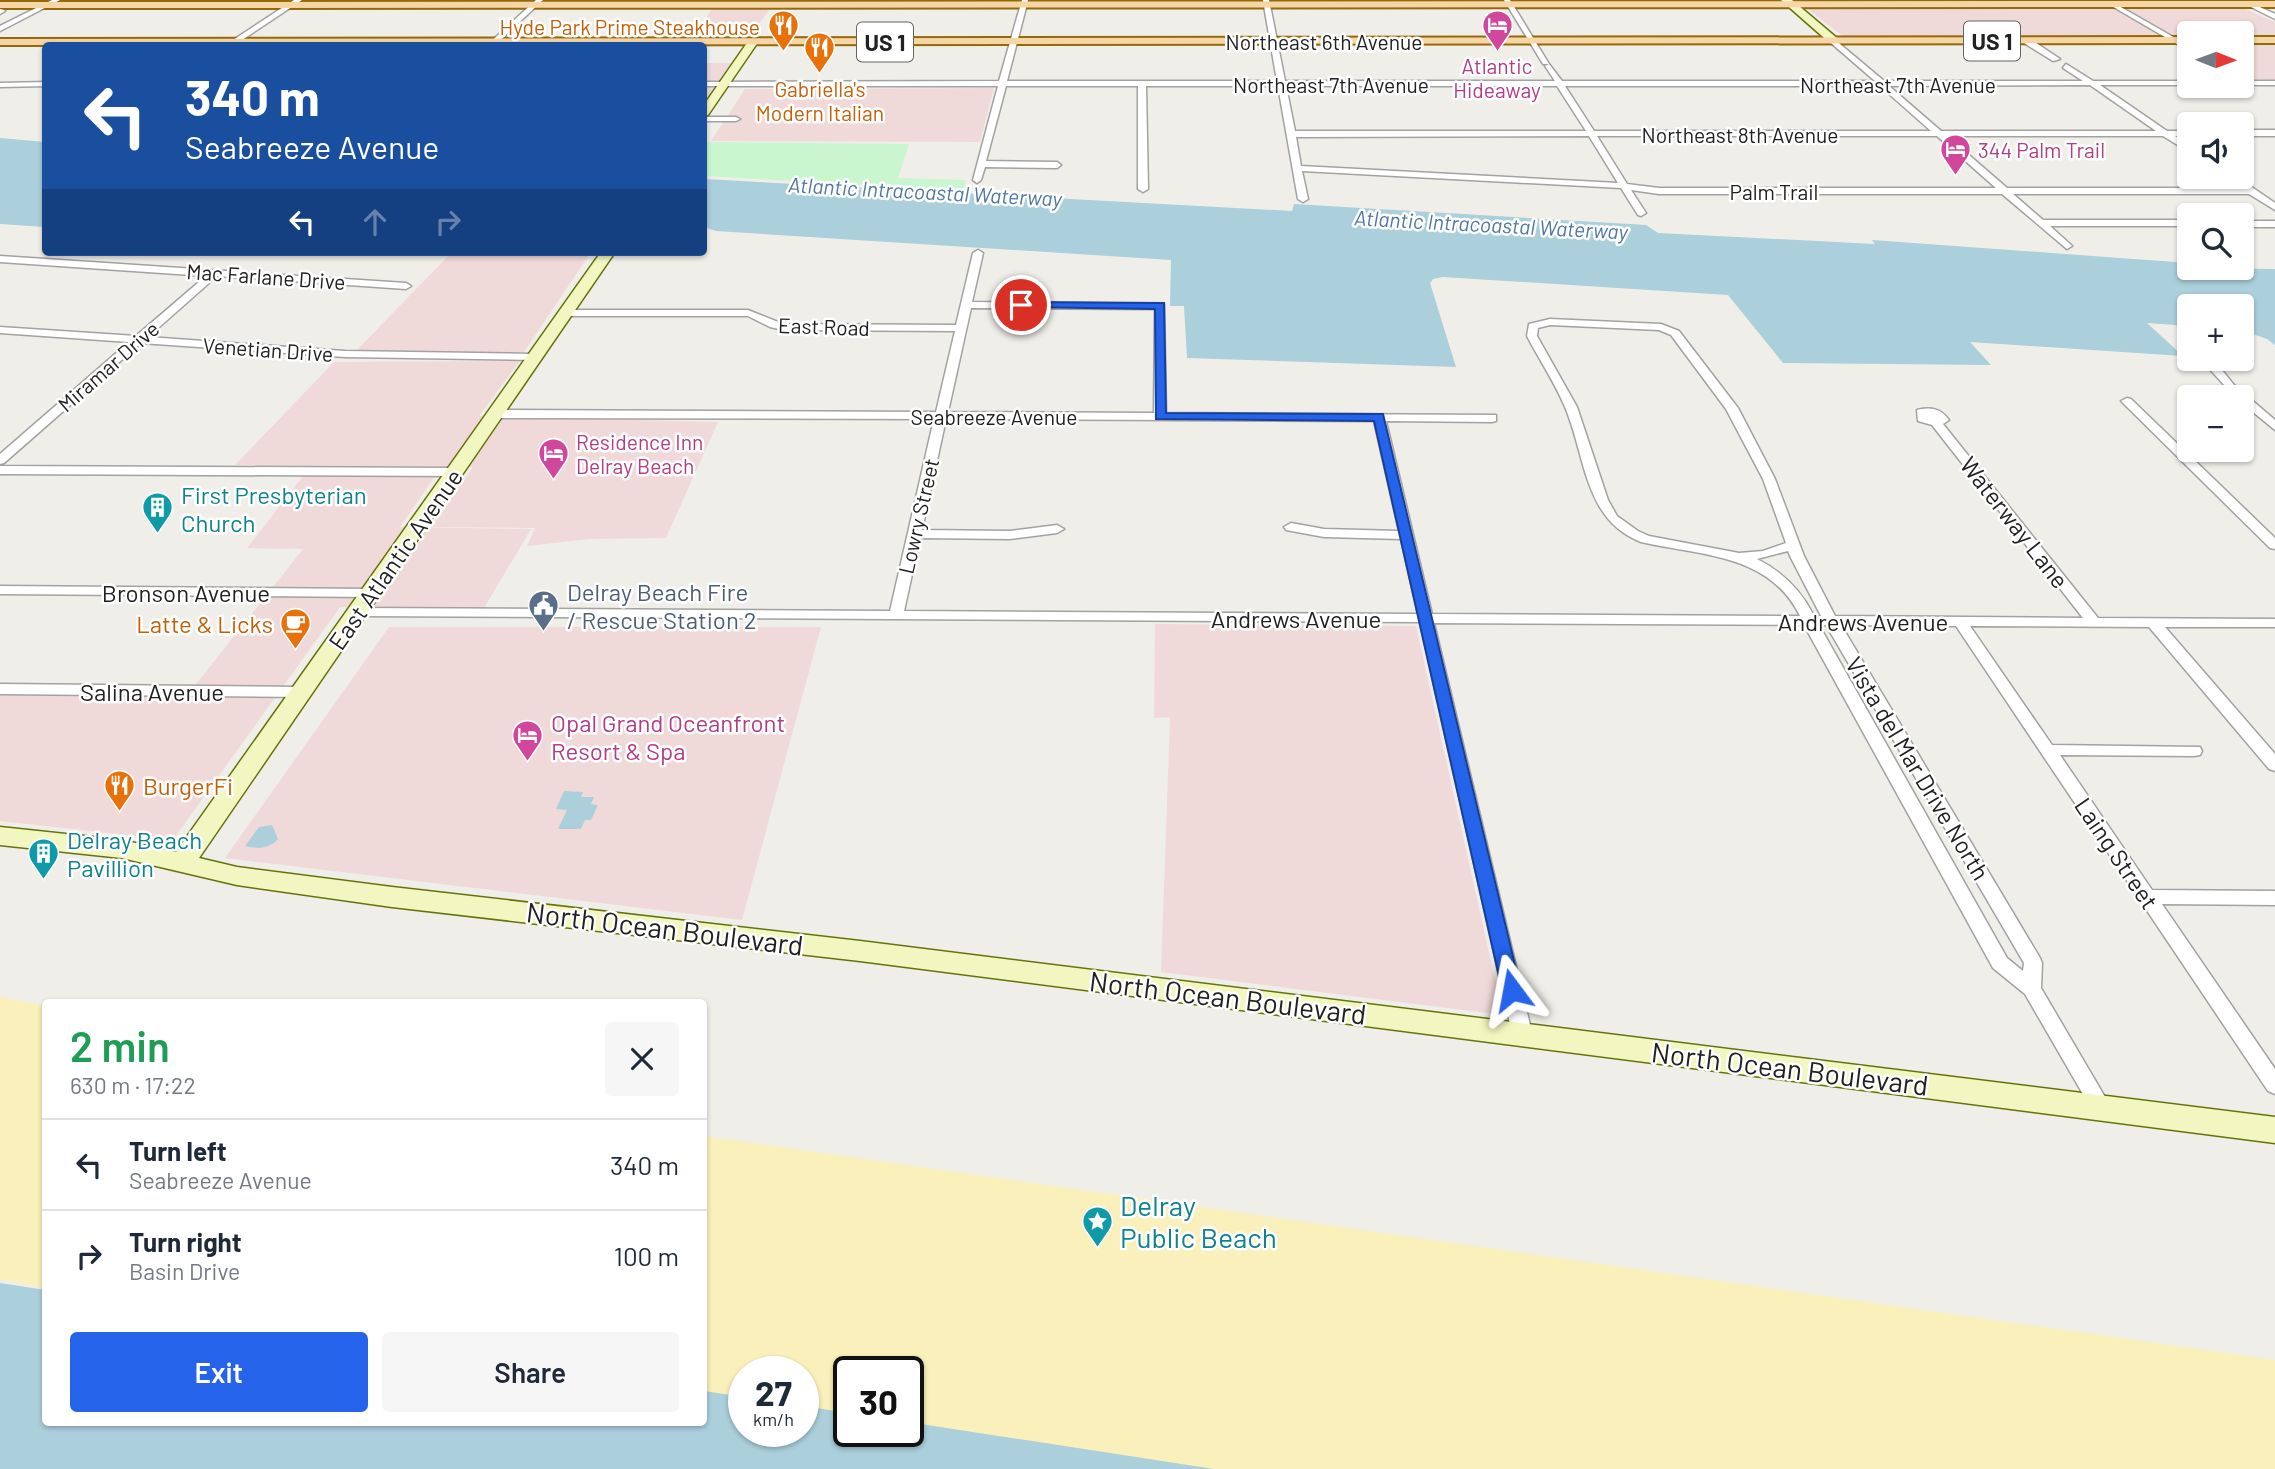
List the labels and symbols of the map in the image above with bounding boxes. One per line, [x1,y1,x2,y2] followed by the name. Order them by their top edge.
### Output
[1480,8,1514,52] hotel icon: Atlantic Hideaway
[766,9,800,53] restaurant icon: Hyde Park Prime Steakhouse
[499,14,760,39] place label: Hyde Park Prime Steakhouse
[2177,21,2254,98] north arrow
[857,22,913,61] road number: US 1
[1964,22,2020,60] road number: US 1
[1226,29,1422,54] street label: Northeast 6th Avenue
[803,31,837,75] restaurant icon: Gabriella's Modern Italian
[1453,53,1541,102] place label: Atlantic Hideaway
[1233,72,1429,97] street label: Northeast 7th Avenue
[1800,72,1996,97] street label: Northeast 7th Avenue
[756,76,884,125] place label: Gabriella's Modern Italian
[1642,122,1838,147] street label: Northeast 8th Avenue
[1938,132,1972,176] hotel icon: 344 Palm Trail
[1978,137,2105,162] place label: 344 Palm Trail
[788,171,1063,211] water label: Atlantic Intracoastal Waterway
[1730,179,1818,204] street label: Palm Trail
[1354,204,1629,244] water label: Atlantic Intracoastal Waterway
[186,258,346,294] street label: Mac Farlane Drive
[991,275,1051,335] pin
[778,312,870,340] street label: East Road
[52,315,164,417] street label: Miramar Drive
[202,332,334,366] street label: Venetian Drive
[911,404,1077,429] street label: Seabreeze Avenue
[576,429,703,478] place label: Residence Inn Delray Beach
[536,436,570,480] hotel icon: Residence Inn Delray Beach
[1955,450,2075,594] street label: Waterway Lane
[893,456,943,576] street label: Lowry Street
[322,463,468,655] street label: East Atlantic Avenue
[181,480,367,537] place label: First Presbyterian Church
[141,491,175,535] building icon: First Presbyterian Church
[567,577,757,634] place label: Delray Beach Fire / Rescue Station 2
[102,578,270,607] street label: Bronson Avenue
[527,588,561,632] public building icon: Delray Beach Fire / Rescue Station 2
[1211,604,1381,633] street label: Andrews Avenue
[279,606,313,650] cafe icon: Latte & Licks
[1778,607,1948,636] street label: Andrews Avenue
[136,609,273,638] place label: Latte & Licks
[1840,651,1996,885] street label: Vista del Mar Drive North
[80,677,224,706] street label: Salina Avenue
[551,708,785,765] place label: Opal Grand Oceanfront Resort & Spa
[511,719,545,763] hotel icon: Opal Grand Oceanfront Resort & Spa
[103,768,137,812] restaurant icon: BurgerFi
[143,771,233,800] place label: BurgerFi
[2069,792,2165,914] street label: Laing Street
[67,825,202,882] place label: Delray Beach Pavillion
[27,836,61,880] building icon: Delray Beach Pavillion
[525,894,805,962] street label: North Ocean Boulevard
[1475,953,1549,1027] position arrow
[1088,963,1368,1031] street label: North Ocean Boulevard
[1650,1034,1930,1102] street label: North Ocean Boulevard
[1120,1188,1277,1254] place label: Delray Public Beach
[1080,1204,1114,1248] place icon: Delray Public Beach
[833,1356,924,1447] speed limit sign: 30

